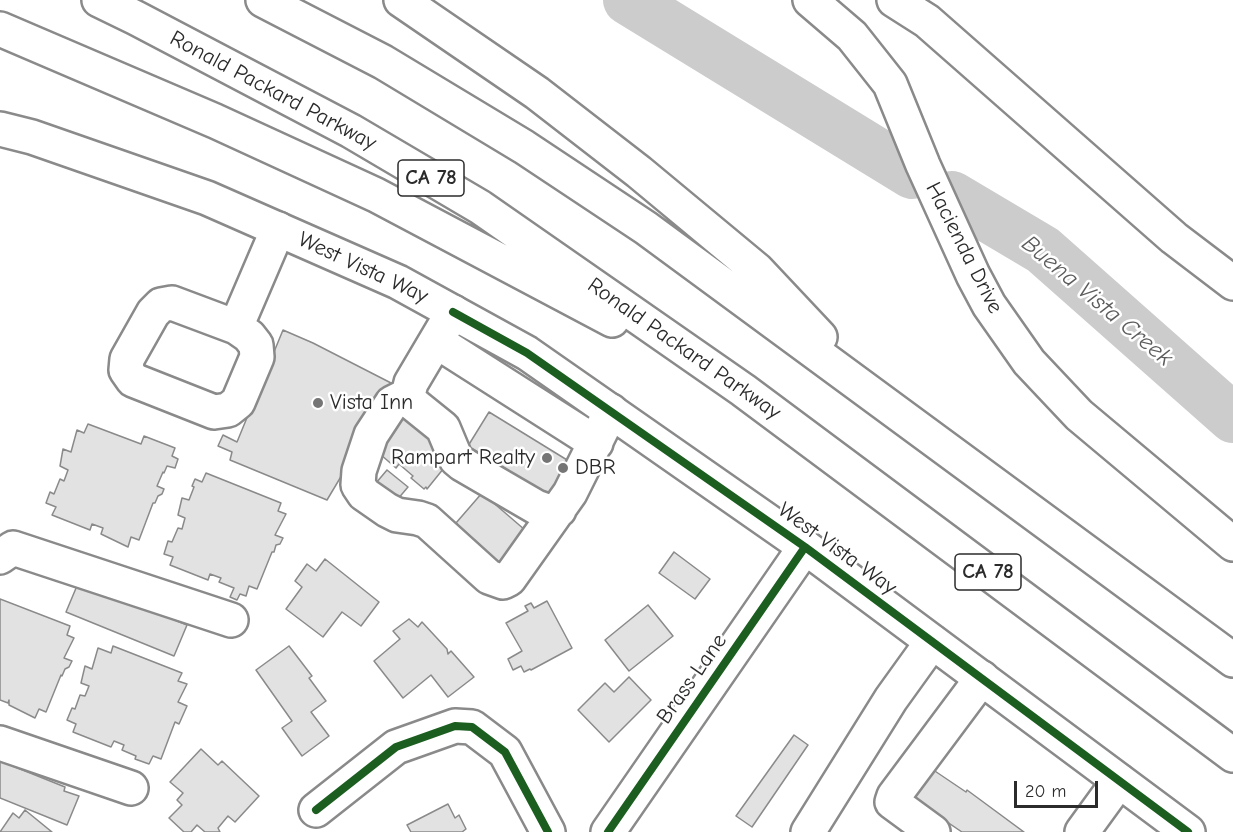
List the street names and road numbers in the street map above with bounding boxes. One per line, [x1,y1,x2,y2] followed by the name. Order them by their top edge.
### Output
[165,25,381,157] street label: Ronald Packard Parkway
[398,160,464,196] road number: CA 78
[920,178,1008,318] street label: Hacienda Drive
[294,226,432,310] street label: West Vista Way
[582,272,786,426] street label: Ronald Packard Parkway
[772,497,902,601] street label: West Vista Way
[955,554,1021,590] road number: CA 78
[651,629,733,729] street label: Brass Lane

